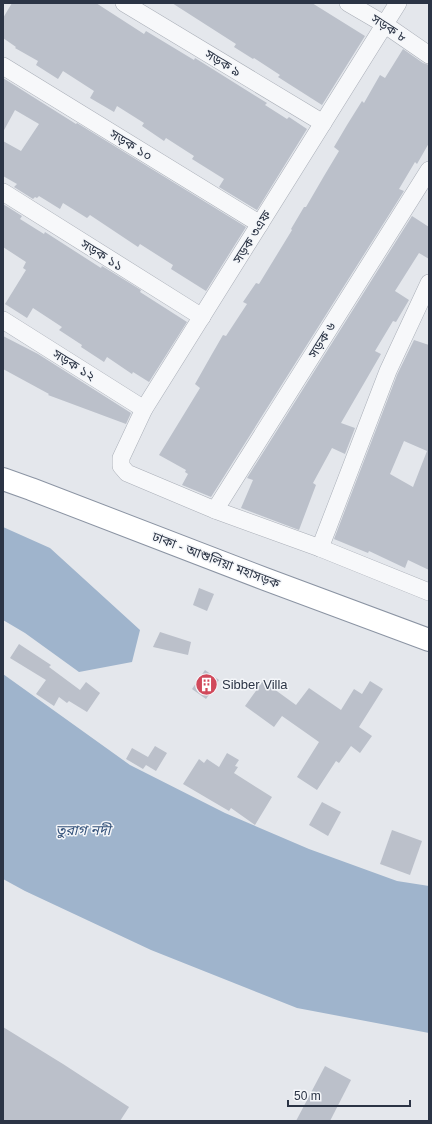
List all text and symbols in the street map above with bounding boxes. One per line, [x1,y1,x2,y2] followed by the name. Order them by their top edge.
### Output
[368,11,410,45] street label: সড়ক ৮
[201,46,244,80] street label: সড়ক ৯
[106,126,155,164] street label: সড়ক ১০
[229,208,274,267] street label: সড়ক ৩এফ
[77,236,126,274] street label: সড়ক ১১
[305,319,339,361] street label: সড়ক ৬
[49,346,98,384] street label: সড়ক ১২
[149,528,282,591] street label: ঢাকা - আশুলিয়া মহাসড়ক
[193,671,219,697] building icon: Sibber Villa
[222,677,288,692] place label: Sibber Villa
[56,822,114,839] water label: তুরাগ নদী
[288,1082,410,1108] scale bar
[294,1089,321,1103] text: 50 m

